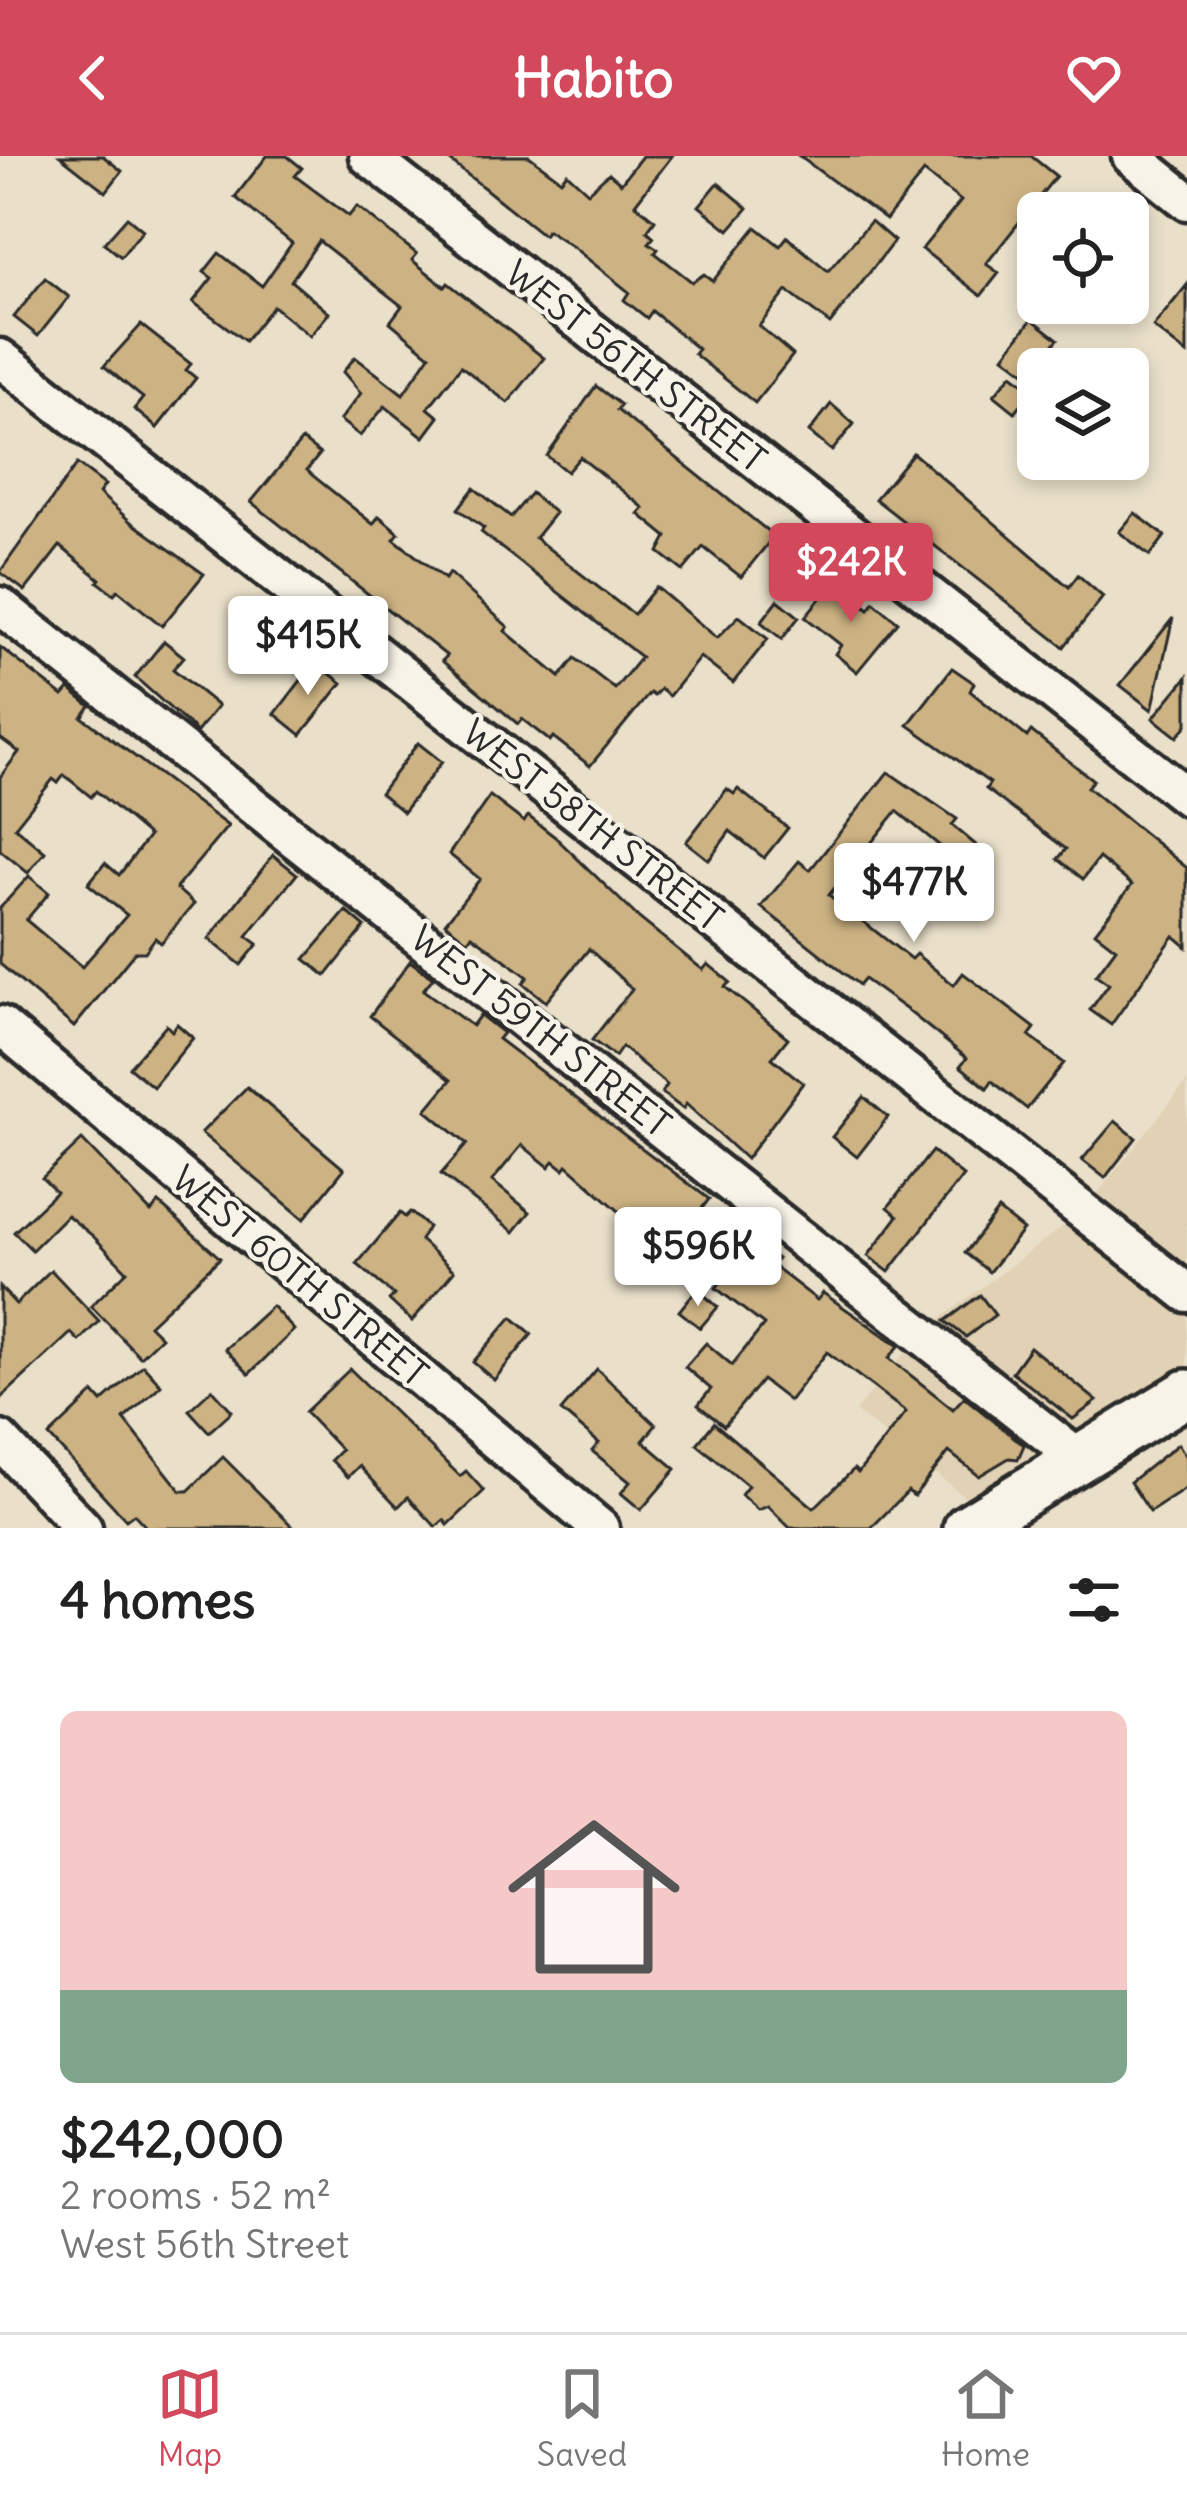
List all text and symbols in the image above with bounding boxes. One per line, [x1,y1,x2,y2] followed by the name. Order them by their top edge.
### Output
[513,44,674,112] text: Habito
[60,45,126,111] icon: back
[1061,45,1127,111] icon: heart
[1017,192,1149,480] map controls
[1017,192,1149,324] button: locate
[496,251,775,482] street label: WEST 56TH STREET
[1017,348,1149,480] button: layers
[767,523,935,625] pin: $242K
[796,537,906,586] text: $242K
[224,596,392,698] pin: $415K
[255,610,361,659] text: $415K
[454,710,732,941] street label: WEST 58TH STREET
[830,843,998,945] pin: $477K
[861,857,967,906] text: $477K
[402,916,680,1147] street label: WEST 59TH STREET
[162,1156,437,1397] street label: WEST 60TH STREET
[614,1207,782,1309] pin: $596K
[641,1221,755,1270] text: $596K
[1061,1567,1127,1633] icon: filters
[60,1568,255,1632] text: 4 homes
[486,1789,702,2005] icon: home
[60,2107,284,2171] text: $242,000
[60,2171,331,2220] text: 2 rooms · 52 m²
[60,2220,349,2269] text: West 56th Street
[157,2361,223,2475] tab: Map
[537,2361,627,2475] tab: Saved
[941,2361,1030,2475] tab: Home

